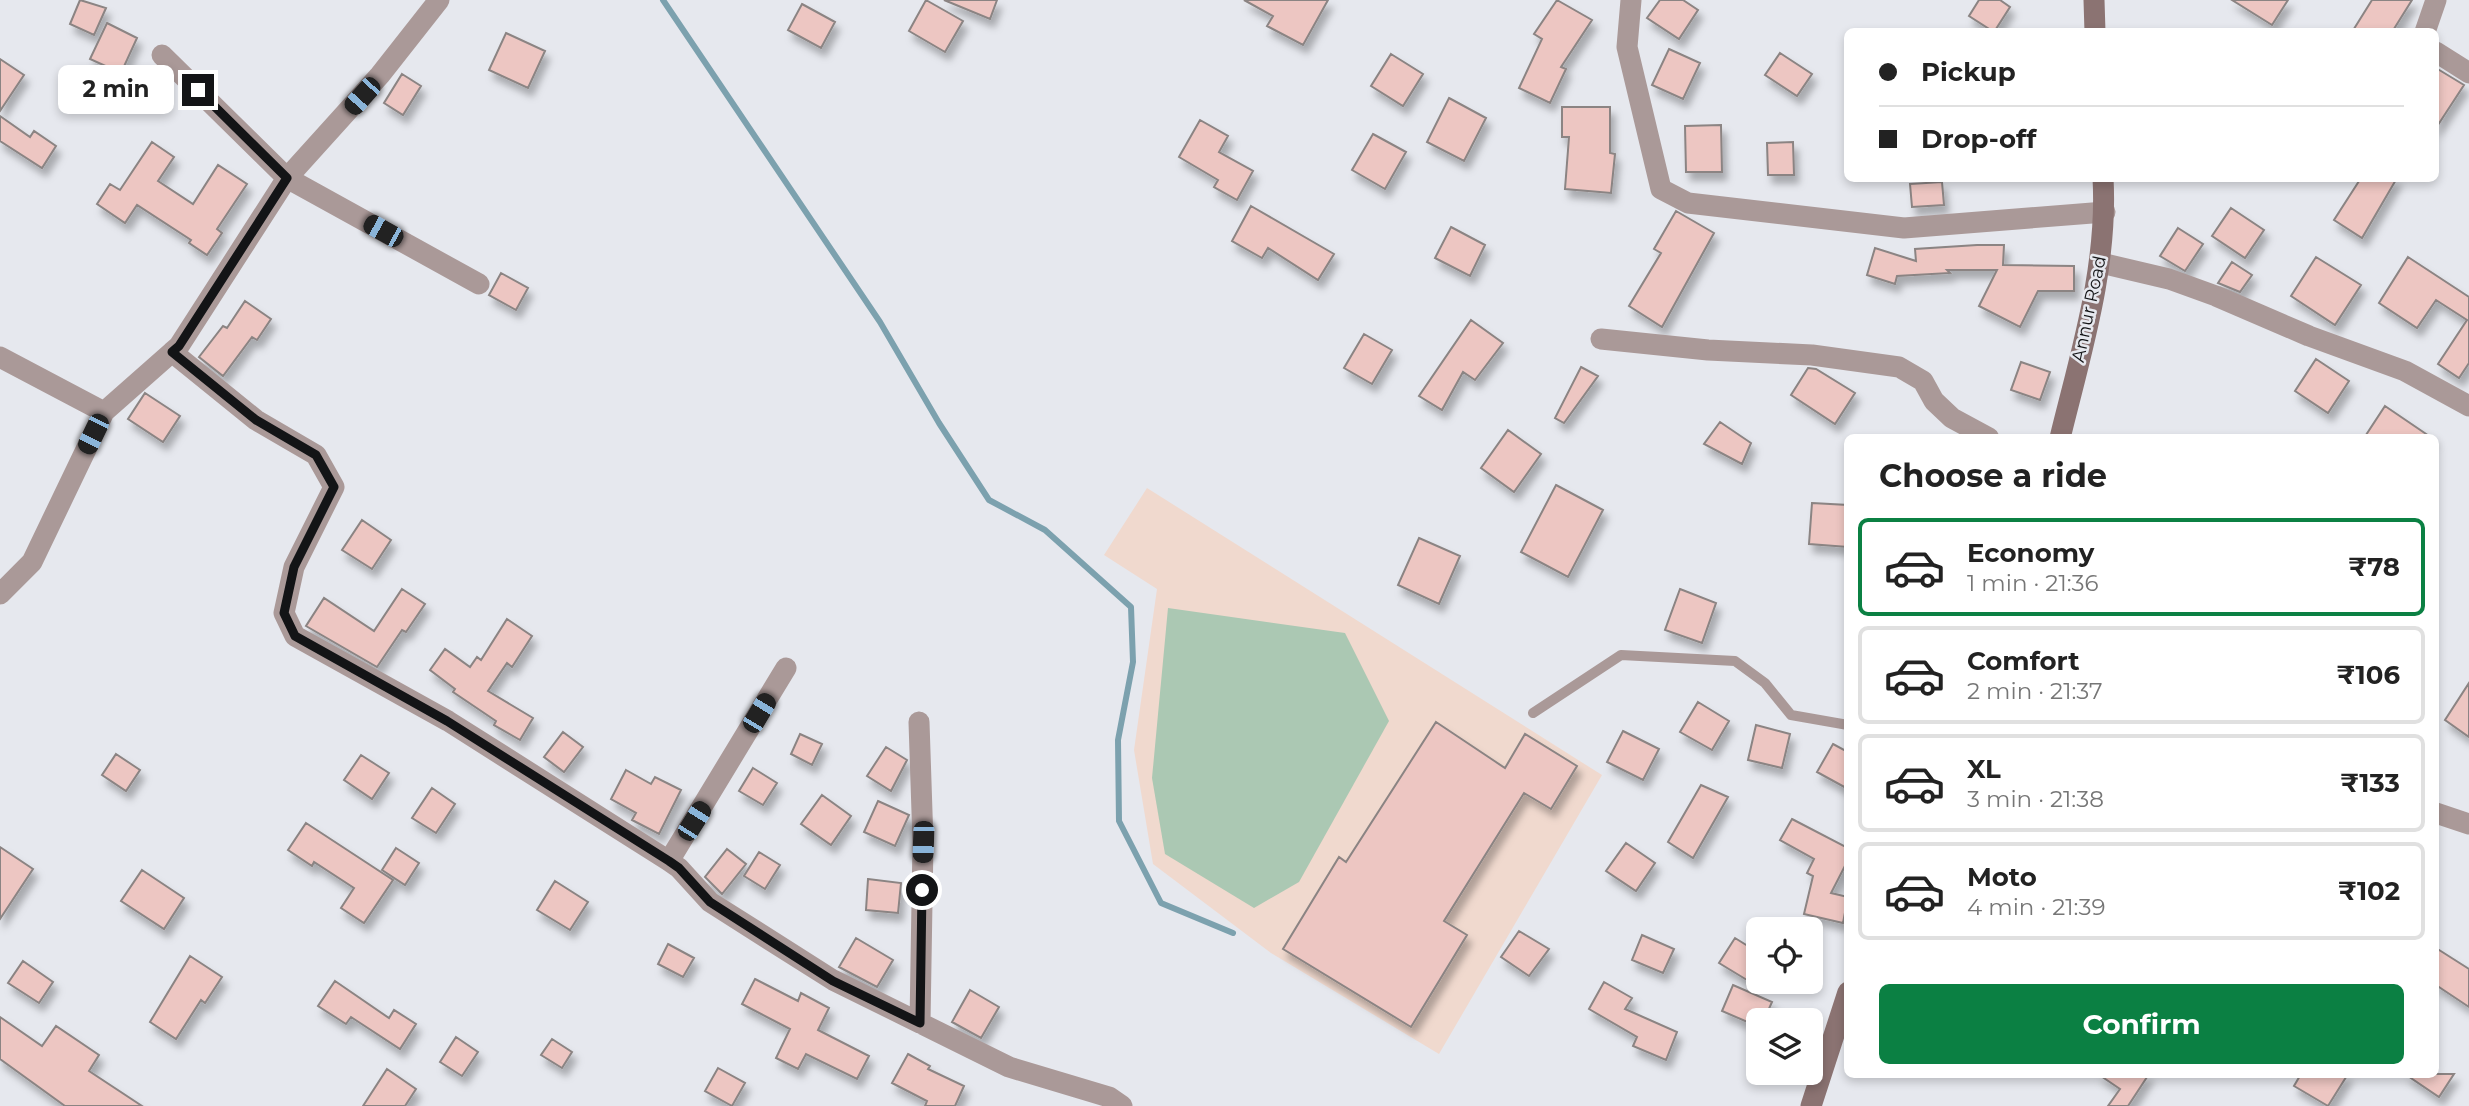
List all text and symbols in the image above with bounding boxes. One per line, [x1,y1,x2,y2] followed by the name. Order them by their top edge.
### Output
[1921,56,2016,88] text: Pickup
[58,66,174,114] callout: 2 min
[341,73,384,119] car
[182,74,214,106] route end
[82,75,150,103] text: 2 min
[1921,123,2036,155] text: Drop-off
[360,212,407,250] car
[2067,254,2111,364] street label: Annur Road
[75,411,112,457] car
[1879,456,2107,495] text: Choose a ride
[1883,536,1946,599] icon: car
[1967,537,2094,569] text: Economy
[2348,551,2400,583] text: ₹78
[1967,569,2099,597] text: 1 min · 21:36
[1883,644,1946,707] icon: car
[1967,645,2079,677] text: Comfort
[2337,659,2400,691] text: ₹106
[1967,677,2103,705] text: 2 min · 21:37
[740,690,779,736] car
[1883,752,1946,815] icon: car
[1967,753,2001,785] text: XL
[2340,767,2400,799] text: ₹133
[1967,785,2104,813] text: 3 min · 21:38
[674,798,715,844] car
[912,821,935,863] car
[1883,860,1946,923] icon: car
[1967,861,2037,893] text: Moto
[906,874,938,906] route start
[2338,875,2400,907] text: ₹102
[1967,893,2105,921] text: 4 min · 21:39
[1746,917,1823,1085] map controls
[1746,917,1823,994] button: locate
[1879,984,2404,1064] button: Confirm
[1746,1008,1823,1085] button: layers

